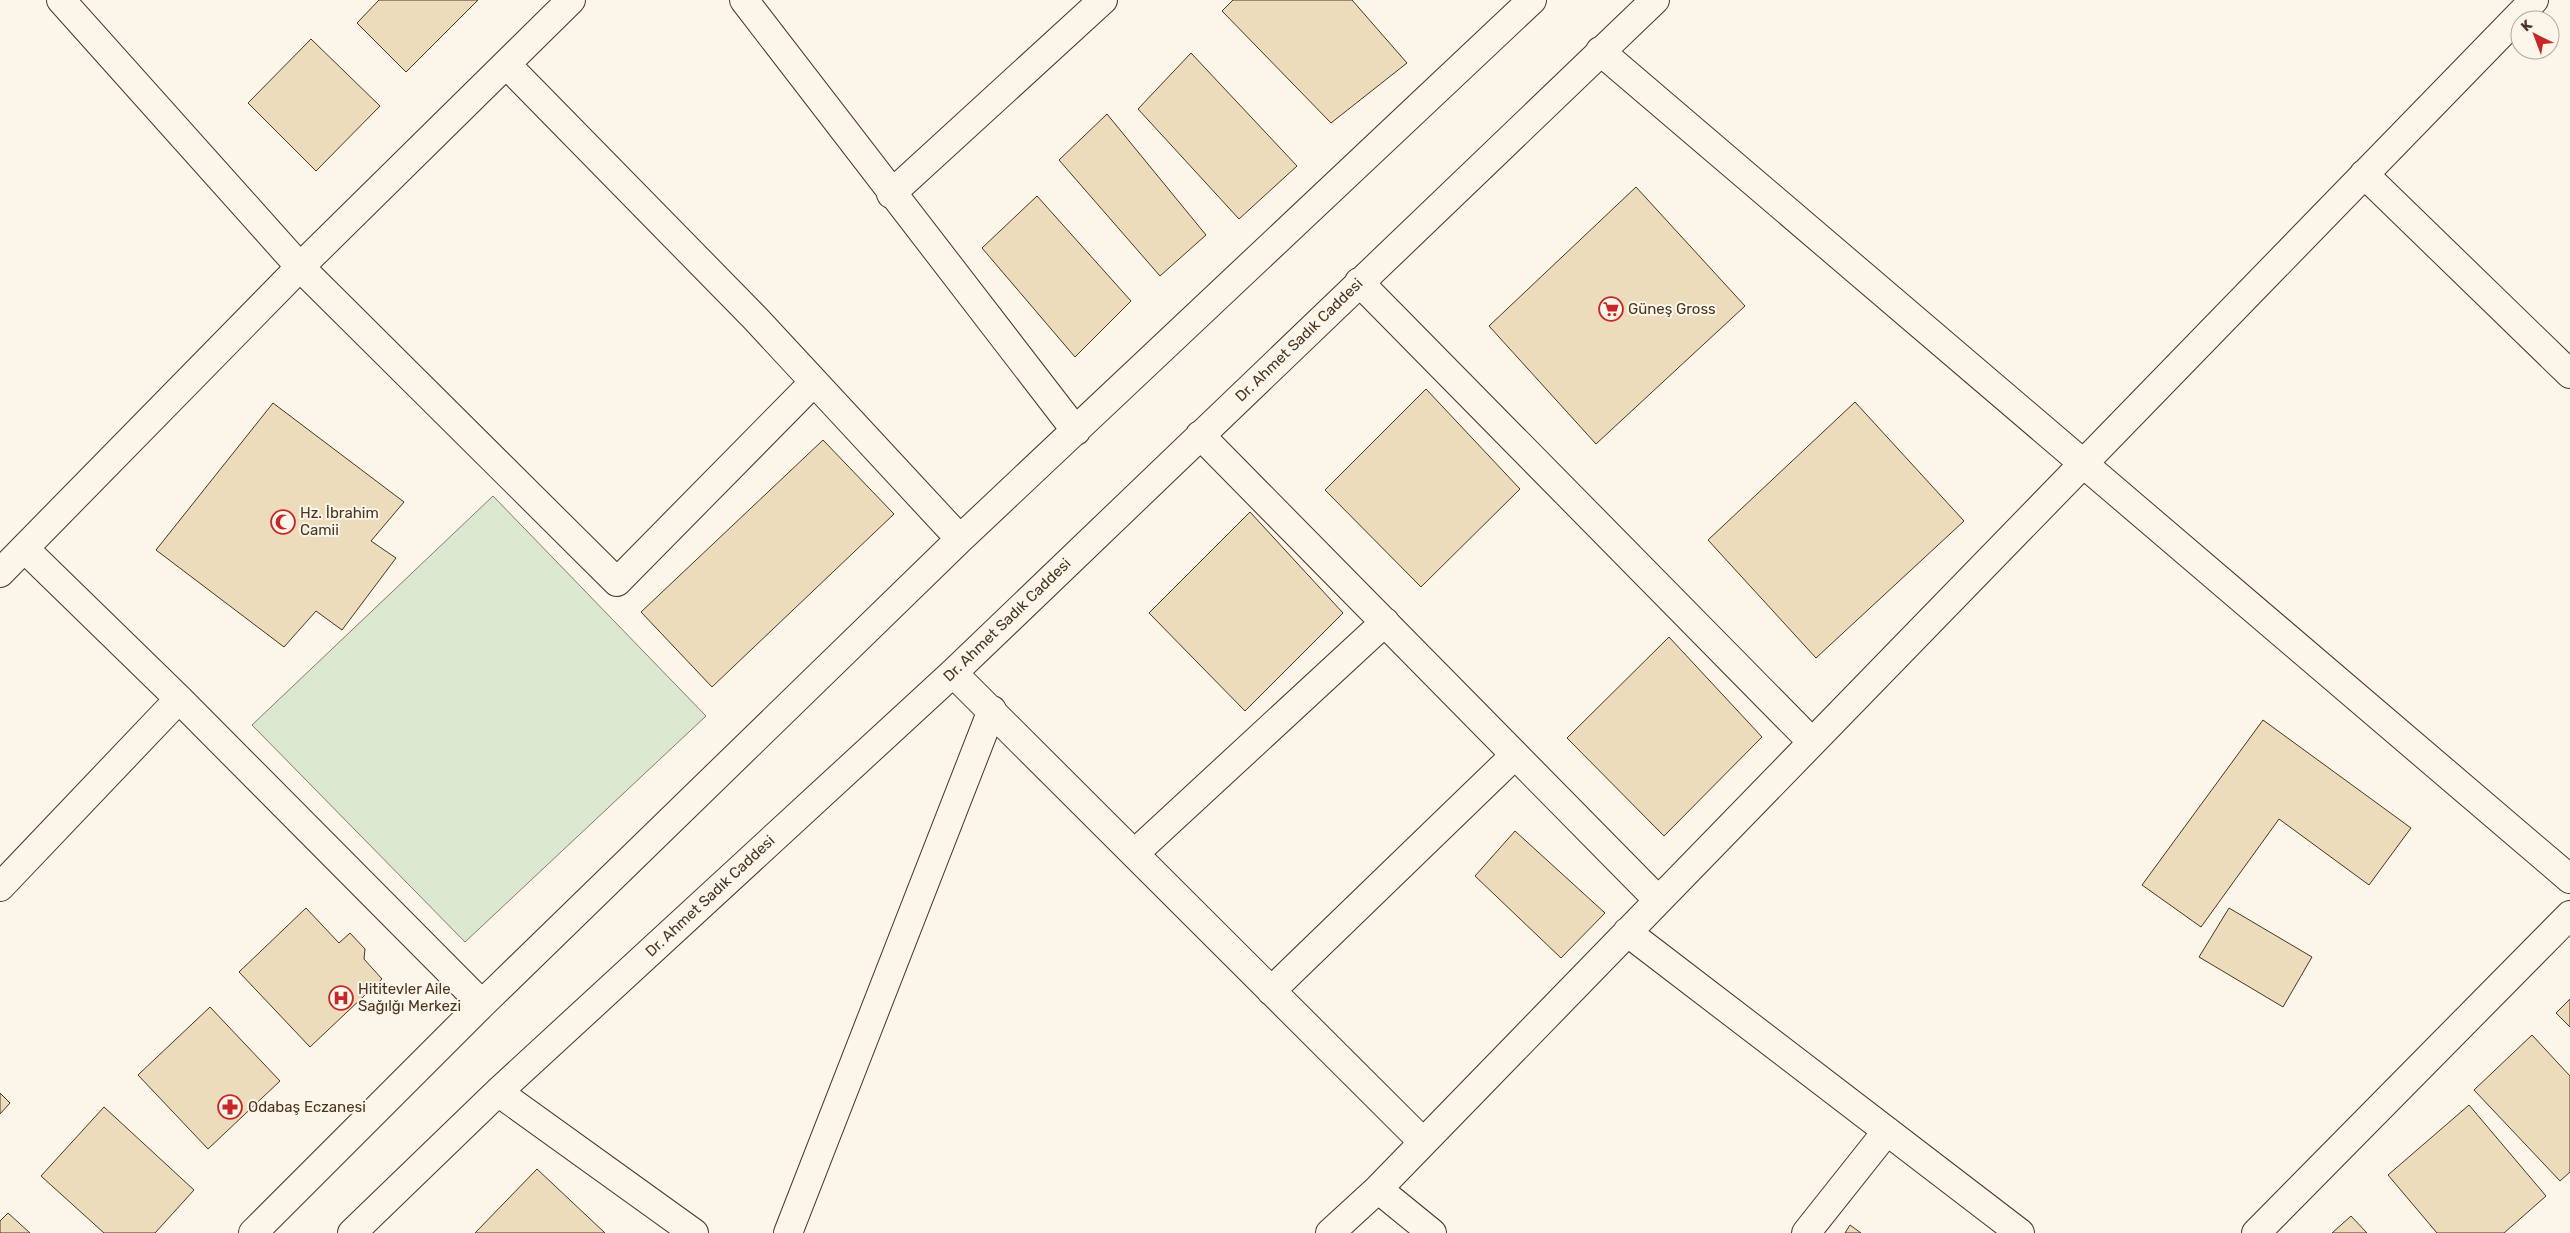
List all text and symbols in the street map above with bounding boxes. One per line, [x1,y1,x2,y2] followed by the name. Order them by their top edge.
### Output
[2510,10,2560,60] north arrow
[2517,16,2536,35] text: K
[1232,275,1366,405] street label: Dr. Ahmet Sadık Caddesi
[1598,296,1624,322] supermarket icon: Güneş Gross
[1628,300,1716,318] place label: Güneş Gross
[300,504,379,539] place label: Hz. İbrahim Camii
[270,509,296,535] mosque icon: Hz. İbrahim Camii
[940,555,1074,685] street label: Dr. Ahmet Sadık Caddesi
[642,831,778,961] street label: Dr. Ahmet Sadık Caddesi
[358,980,461,1015] place label: Hititevler Aile Sağılğı Merkezi
[328,985,354,1011] hospital icon: Hititevler Aile Sağılğı Merkezi
[217,1094,243,1120] pharmacy icon: Odabaş Eczanesi
[248,1098,366,1116] place label: Odabaş Eczanesi

